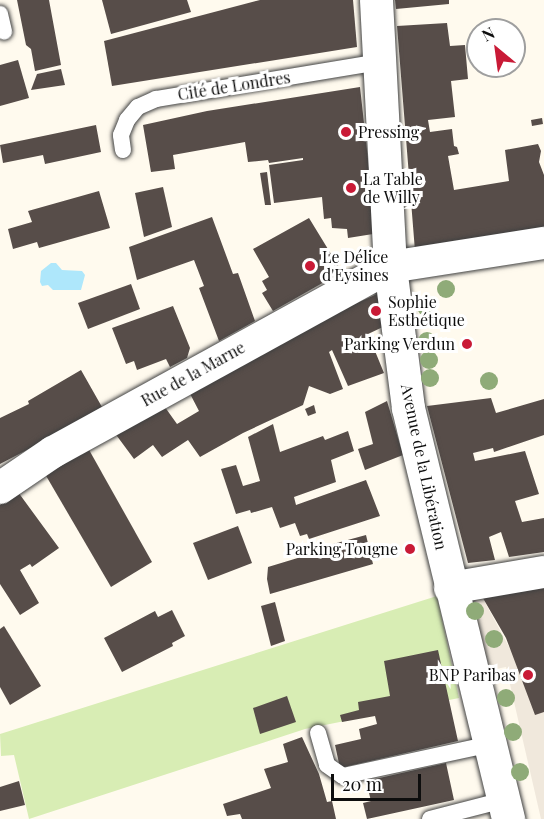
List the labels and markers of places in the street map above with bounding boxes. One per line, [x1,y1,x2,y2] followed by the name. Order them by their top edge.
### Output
[358,122,419,142] place label: Pressing
[339,125,353,139] marker: Pressing
[363,169,423,207] place label: La Table de Willy
[344,181,358,195] marker: La Table de Willy
[322,247,389,285] place label: Le Délice d'Eysines
[303,259,317,273] marker: Le Délice d'Eysines
[388,292,465,330] place label: Sophie Esthétique
[369,304,383,318] marker: Sophie Esthétique
[344,334,455,354] place label: Parking Verdun
[460,337,474,351] marker: Parking Verdun
[285,539,398,559] place label: Parking Tougne
[403,542,417,556] marker: Parking Tougne
[428,665,516,685] place label: BNP Paribas
[521,668,535,682] marker: BNP Paribas

